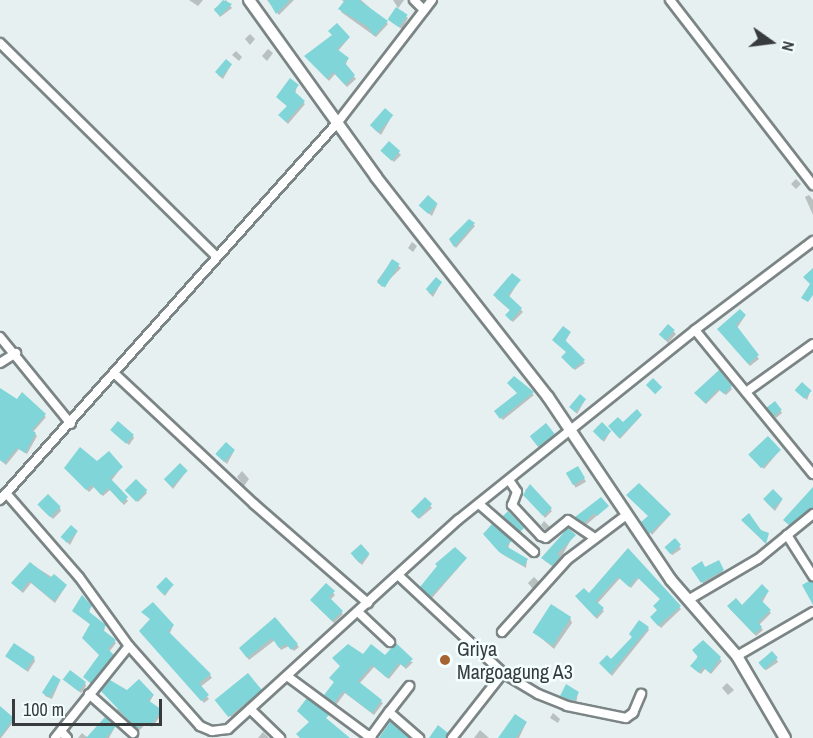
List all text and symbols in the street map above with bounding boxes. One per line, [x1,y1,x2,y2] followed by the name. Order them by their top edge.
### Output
[741,12,801,72] north arrow
[777,39,800,54] text: N
[457,636,574,683] place label: Griya Margoagung A3
[438,653,452,667] marker: Griya Margoagung A3
[15,687,165,725] scale bar
[23,697,64,722] text: 100 m

